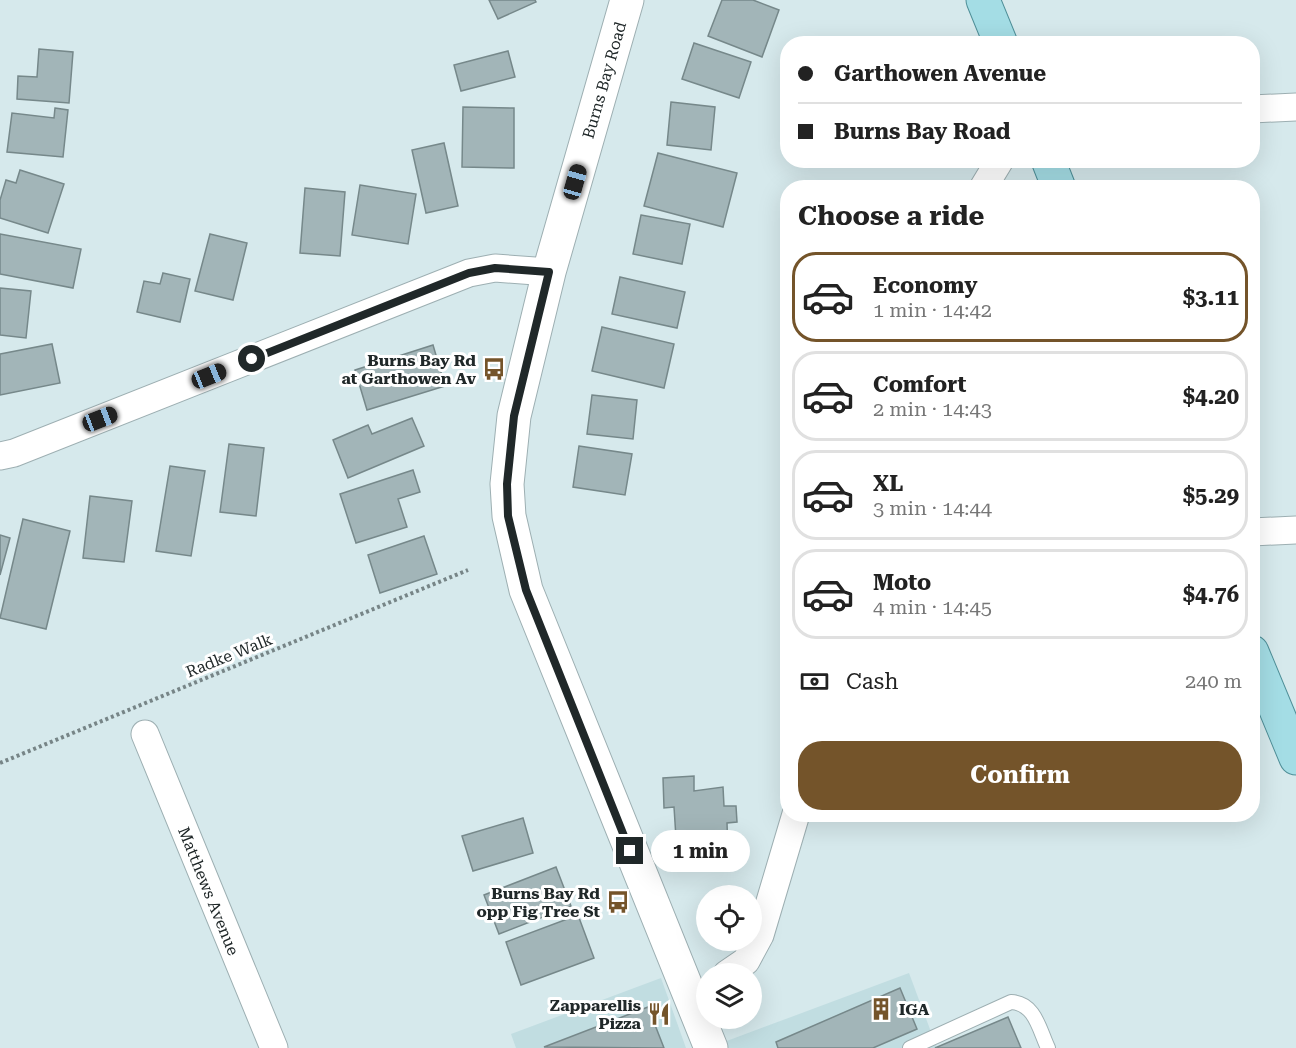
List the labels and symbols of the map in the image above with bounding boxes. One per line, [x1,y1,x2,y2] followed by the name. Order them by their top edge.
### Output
[579,19,630,141] street label: Burns Bay Road
[561,162,589,202] car
[238,345,265,372] route start
[341,351,476,388] place label: Burns Bay Rd at Garthowen Av
[481,356,507,382] bus stop icon: Burns Bay Rd at Garthowen Av
[189,361,229,391] car
[80,404,120,434] car
[183,630,275,681] street label: Radke Walk
[174,824,243,958] street label: Matthews Avenue
[651,830,750,872] callout: 1 min
[616,837,643,864] route end
[476,884,600,921] place label: Burns Bay Rd opp Fig Tree St
[605,889,631,915] bus stop icon: Burns Bay Rd opp Fig Tree St
[550,996,642,1033] place label: Zapparellis Pizza
[868,996,894,1022] building icon: IGA
[899,1000,930,1019] place label: IGA
[646,1001,672,1027] restaurant icon: Zapparellis Pizza

